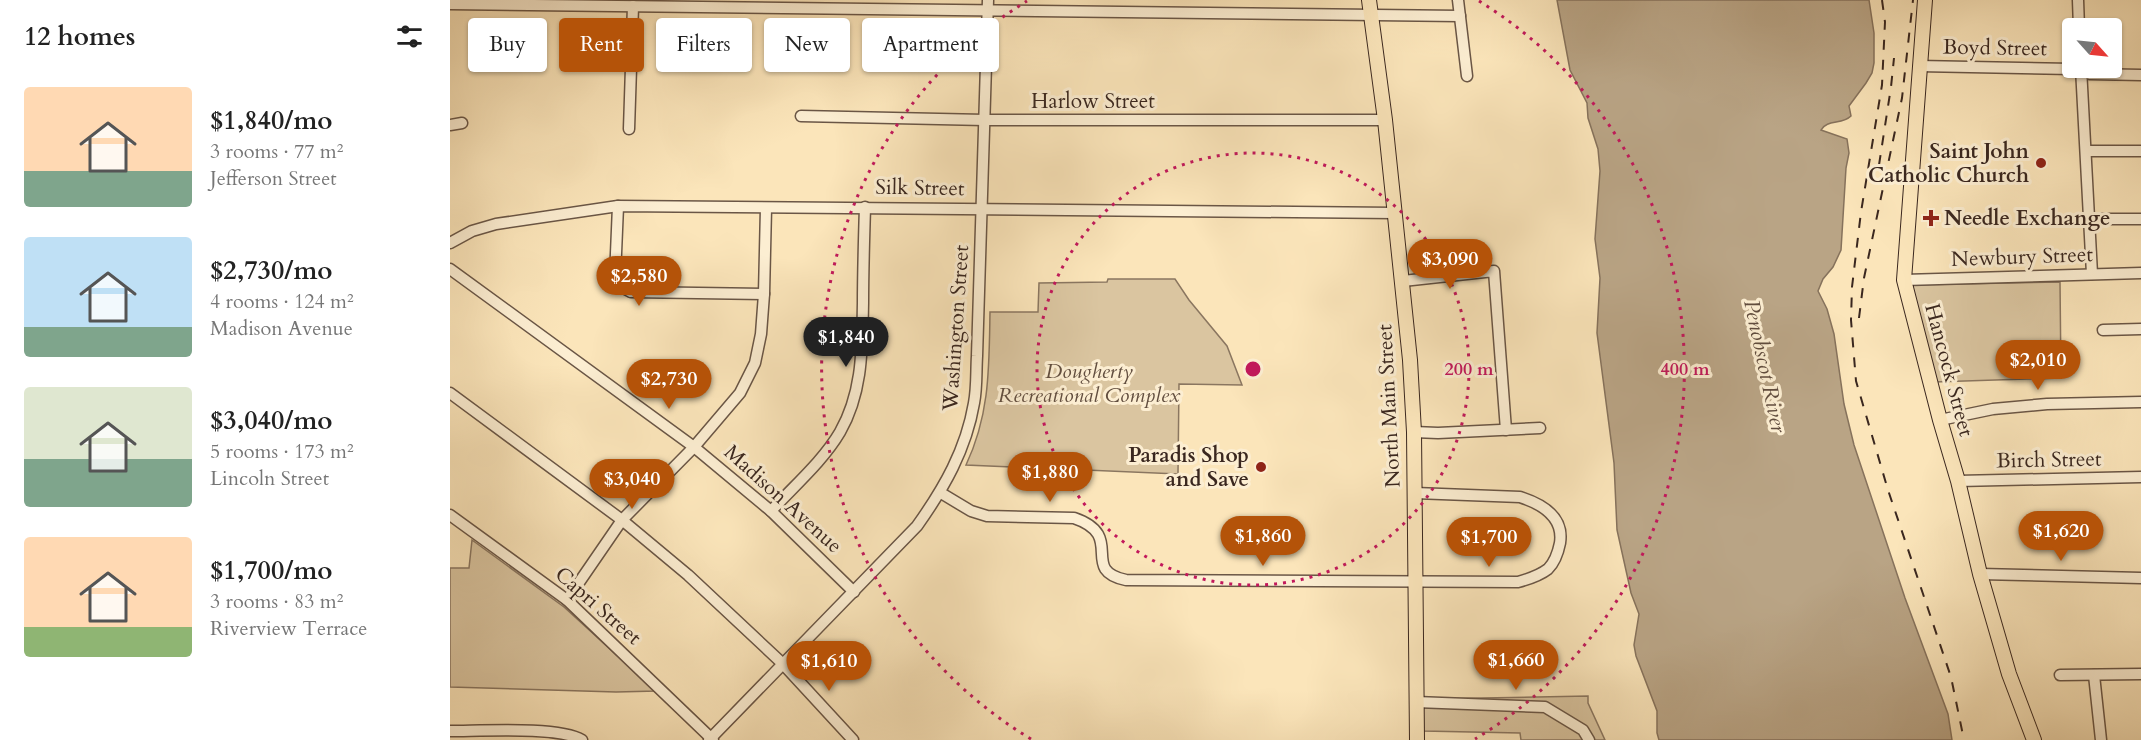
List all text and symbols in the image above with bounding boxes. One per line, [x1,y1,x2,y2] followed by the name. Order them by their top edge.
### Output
[468,18,547,72] chip: Buy
[559,18,644,72] chip: Rent
[656,18,752,72] chip: Filters
[764,18,850,72] chip: New
[862,18,999,72] chip: Apartment
[2062,18,2122,78] north arrow
[2062,18,2122,78] map controls
[24,19,135,54] text: 12 homes
[393,20,426,53] icon: filters
[1943,33,2048,63] street label: Boyd Street
[1031,87,1155,116] street label: Harlow Street
[210,103,333,138] text: $1,840/mo
[72,111,144,183] icon: home
[1868,137,2029,190] place label: Saint John Catholic Church
[210,138,343,165] text: 3 rooms · 77 m²
[2034,156,2048,170] marker: Saint John Catholic Church
[210,165,337,192] text: Jefferson Street
[875,173,965,203] street label: Silk Street
[1944,204,2110,233] place label: Needle Exchange
[1922,209,1940,227] marker: Needle Exchange
[1401,239,1499,290] pin: $3,090
[1951,240,2094,274] street label: Newbury Street
[936,244,976,413] street label: Washington Street
[1421,245,1479,272] text: $3,090
[210,253,333,288] text: $2,730/mo
[590,256,688,307] pin: $2,580
[72,261,144,333] icon: home
[610,262,668,289] text: $2,580
[210,288,354,315] text: 4 rooms · 124 m²
[1736,297,1794,436] water label: Penobscot River
[1917,300,1981,440] street label: Hancock Street
[210,315,353,342] text: Madison Avenue
[797,317,895,368] pin: $1,840
[817,323,875,350] text: $1,840
[1370,323,1408,488] street label: North Main Street
[1989,340,2087,391] pin: $2,010
[2009,346,2067,373] text: $2,010
[998,357,1181,410] park label: Dougherty Recreational Complex
[1444,357,1494,382] text: 200 m
[1660,357,1710,382] text: 400 m
[620,359,718,410] pin: $2,730
[1243,359,1263,379] centre of rings
[640,365,698,392] text: $2,730
[210,403,333,438] text: $3,040/mo
[72,411,144,483] icon: home
[210,438,354,465] text: 5 rooms · 173 m²
[718,438,848,560] street label: Madison Avenue
[1128,441,1249,494] place label: Paradis Shop and Save
[1996,445,2102,475] street label: Birch Street
[1001,452,1099,503] pin: $1,880
[1021,458,1079,485] text: $1,880
[583,459,681,510] pin: $3,040
[1254,460,1268,474] marker: Paradis Shop and Save
[210,465,329,492] text: Lincoln Street
[603,465,661,492] text: $3,040
[2012,511,2110,562] pin: $1,620
[1214,516,1312,567] pin: $1,860
[1440,517,1538,568] pin: $1,700
[2032,517,2090,544] text: $1,620
[1234,522,1292,549] text: $1,860
[1460,523,1518,550] text: $1,700
[210,553,333,588] text: $1,700/mo
[548,560,648,652] street label: Capri Street
[72,561,144,633] icon: home
[210,588,343,615] text: 3 rooms · 83 m²
[210,615,367,642] text: Riverview Terrace
[1467,640,1565,691] pin: $1,660
[780,641,878,692] pin: $1,610
[1487,646,1545,673] text: $1,660
[800,647,858,674] text: $1,610

